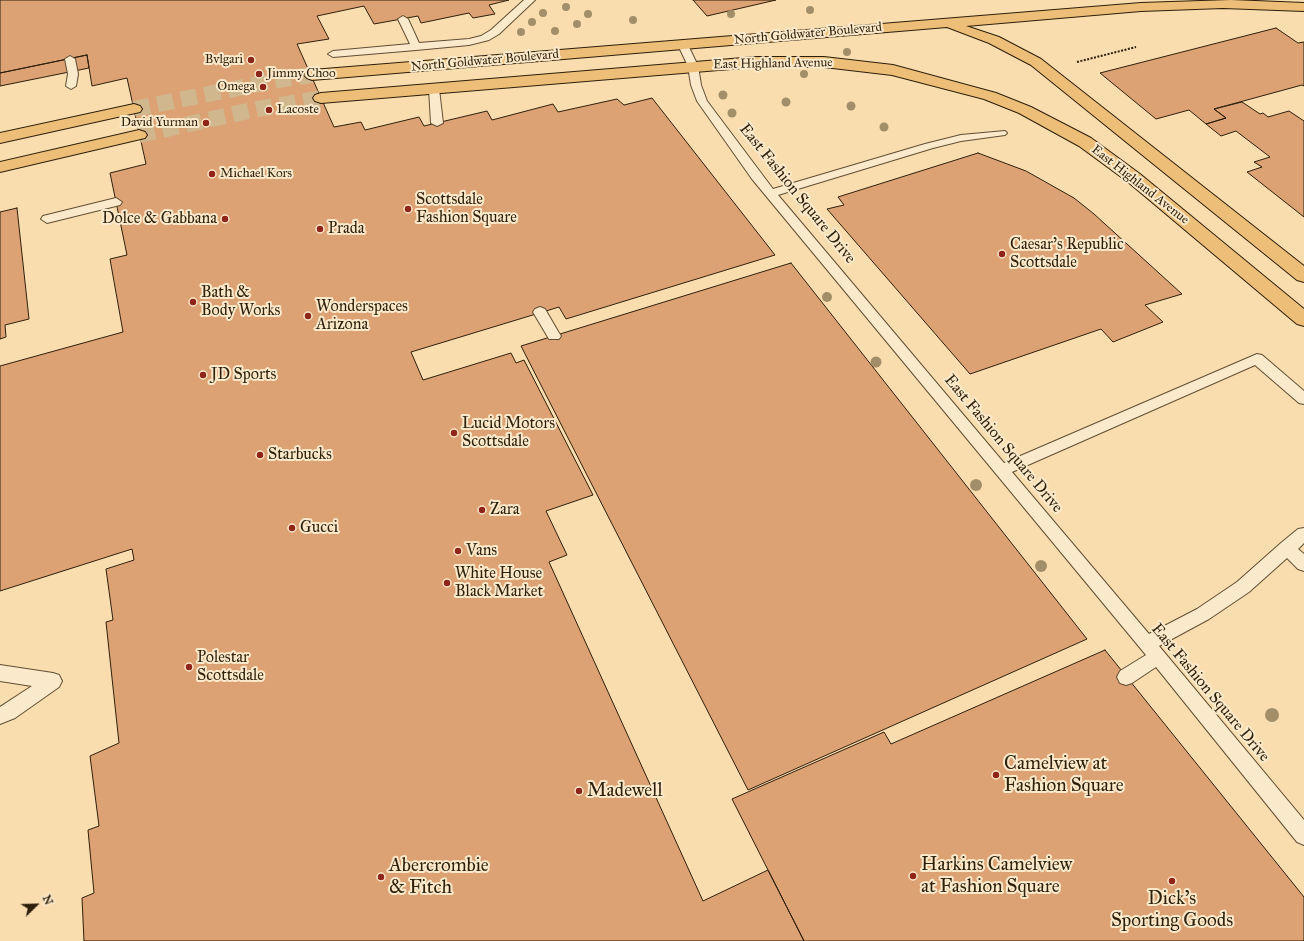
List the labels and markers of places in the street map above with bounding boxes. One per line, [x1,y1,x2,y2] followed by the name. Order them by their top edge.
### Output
[205,52,243,68] place label: Bvlgari
[246,55,256,65] marker: Bvlgari
[267,66,336,82] place label: Jimmy Choo
[254,69,264,79] marker: Jimmy Choo
[217,79,255,95] place label: Omega
[258,82,268,92] marker: Omega
[277,102,319,118] place label: Lacoste
[264,105,274,115] marker: Lacoste
[121,115,198,131] place label: David Yurman
[201,118,211,128] marker: David Yurman
[220,166,292,182] place label: Michael Kors
[207,169,217,179] marker: Michael Kors
[416,190,517,228] place label: Scottsdale Fashion Square
[403,204,413,214] marker: Scottsdale Fashion Square
[102,209,217,229] place label: Dolce & Gabbana
[220,214,230,224] marker: Dolce & Gabbana
[328,219,365,239] place label: Prada
[315,224,325,234] marker: Prada
[1010,235,1124,273] place label: Caesar's Republic Scottsdale
[997,249,1007,259] marker: Caesar's Republic Scottsdale
[201,283,280,321] place label: Bath & Body Works
[188,297,198,307] marker: Bath & Body Works
[316,297,408,335] place label: Wonderspaces Arizona
[303,311,313,321] marker: Wonderspaces Arizona
[211,365,276,385] place label: JD Sports
[198,370,208,380] marker: JD Sports
[462,414,555,452] place label: Lucid Motors Scottsdale
[449,428,459,438] marker: Lucid Motors Scottsdale
[268,445,332,465] place label: Starbucks
[255,450,265,460] marker: Starbucks
[490,500,520,520] place label: Zara
[477,505,487,515] marker: Zara
[300,518,338,538] place label: Gucci
[287,523,297,533] marker: Gucci
[466,541,497,561] place label: Vans
[453,546,463,556] marker: Vans
[455,564,543,602] place label: White House Black Market
[442,578,452,588] marker: White House Black Market
[197,648,264,686] place label: Polestar Scottsdale
[184,662,194,672] marker: Polestar Scottsdale
[1004,753,1124,797] place label: Camelview at Fashion Square
[991,770,1001,780] marker: Camelview at Fashion Square
[587,780,663,802] place label: Madewell
[574,786,584,796] marker: Madewell
[921,854,1072,898] place label: Harkins Camelview at Fashion Square
[389,855,489,899] place label: Abercrombie & Fitch
[908,871,918,881] marker: Harkins Camelview at Fashion Square
[376,872,386,882] marker: Abercrombie & Fitch
[1167,876,1177,886] marker: Dick's Sporting Goods
[1111,888,1233,932] place label: Dick's Sporting Goods

